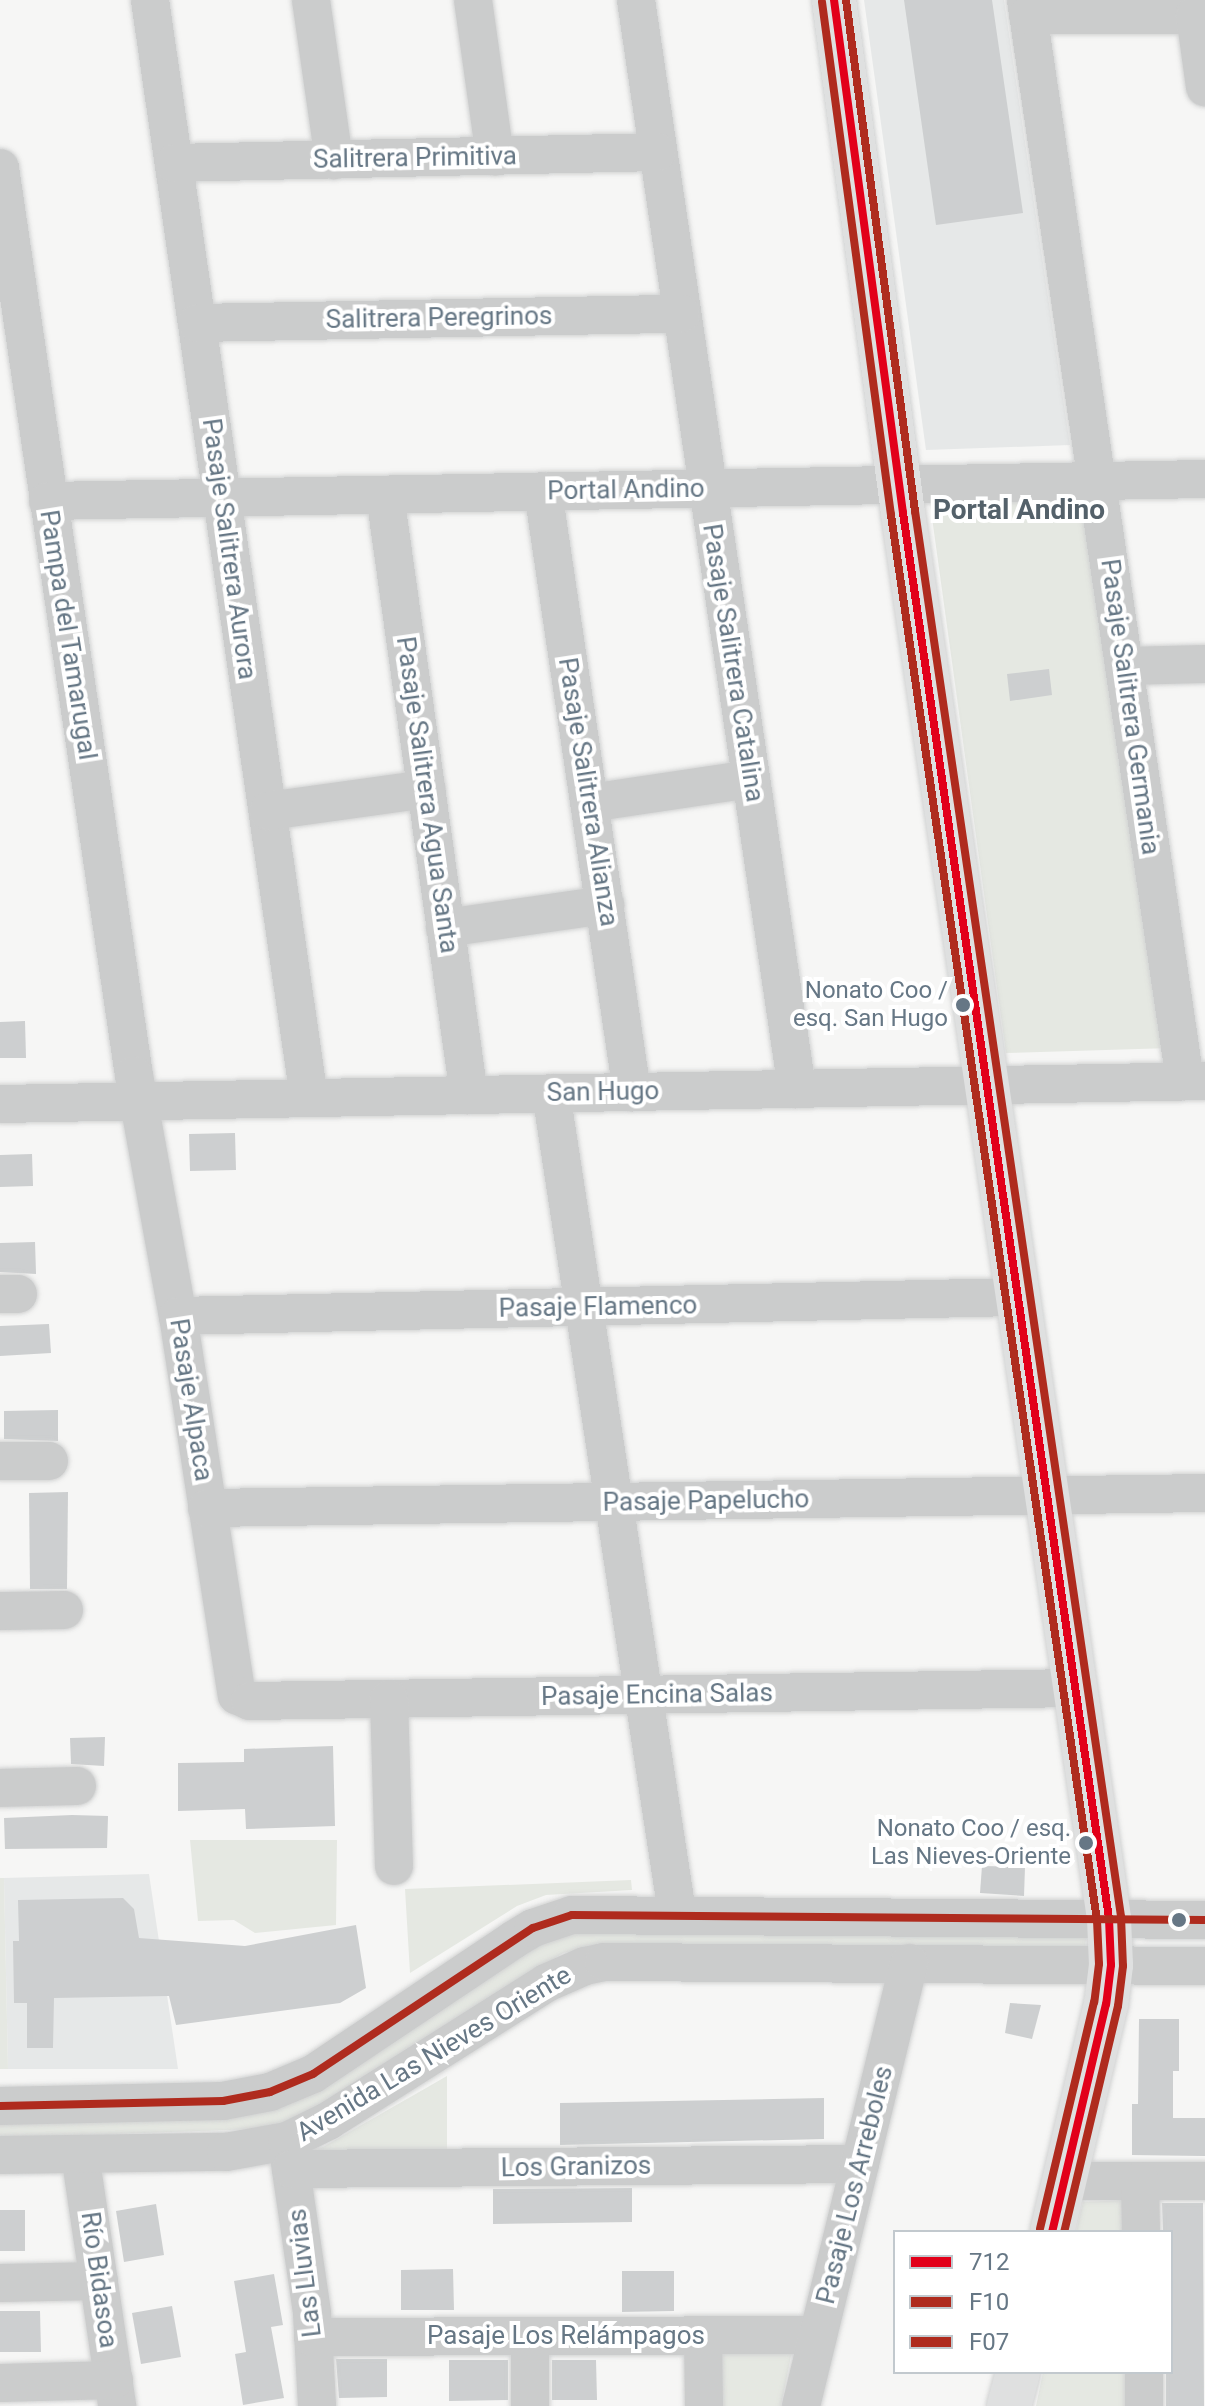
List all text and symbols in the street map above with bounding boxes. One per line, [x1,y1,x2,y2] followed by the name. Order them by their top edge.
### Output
[313,141,517,175] street label: Salitrera Primitiva
[325,300,553,336] street label: Salitrera Peregrinos
[195,416,263,682] street label: Pasaje Salitrera Aurora
[547,473,705,507] street label: Portal Andino
[933,493,1105,527] district label: Portal Andino
[33,508,103,762] street label: Pampa del Tamarugal
[696,522,770,804] street label: Pasaje Salitrera Catalina
[1094,557,1166,857] street label: Pasaje Salitrera Germania
[389,635,465,955] street label: Pasaje Salitrera Agua Santa
[551,655,625,929] street label: Pasaje Salitrera Alianza
[793,977,948,1033] place label: Nonato Coo / esq. San Hugo
[955,997,971,1013] marker: Nonato Coo / esq. San Hugo
[546,1075,660,1109] street label: San Hugo
[498,1290,698,1324] street label: Pasaje Flamenco
[163,1316,219,1484] street label: Pasaje Alpaca
[602,1484,810,1518] street label: Pasaje Papelucho
[541,1677,773,1713] street label: Pasaje Encina Salas
[871,1815,1071,1871] place label: Nonato Coo / esq. Las Nieves-Oriente
[1078,1835,1094,1851] marker: Nonato Coo / esq. Las Nieves-Oriente
[1171,1912,1187,1928] unlabelled marker
[291,1960,577,2148] street label: Avenida Las Nieves Oriente
[810,2063,900,2307] street label: Pasaje Los Arreboles
[501,2150,651,2184] street label: Los Granizos
[282,2207,328,2339] street label: Las Lluvias
[74,2210,124,2350] street label: Río Bidasoa
[893,2230,1173,2374] legend
[969,2248,1009,2276] text: 712
[969,2288,1009,2316] text: F10
[427,2320,705,2352] street label: Pasaje Los Relámpagos
[969,2328,1009,2356] text: F07

